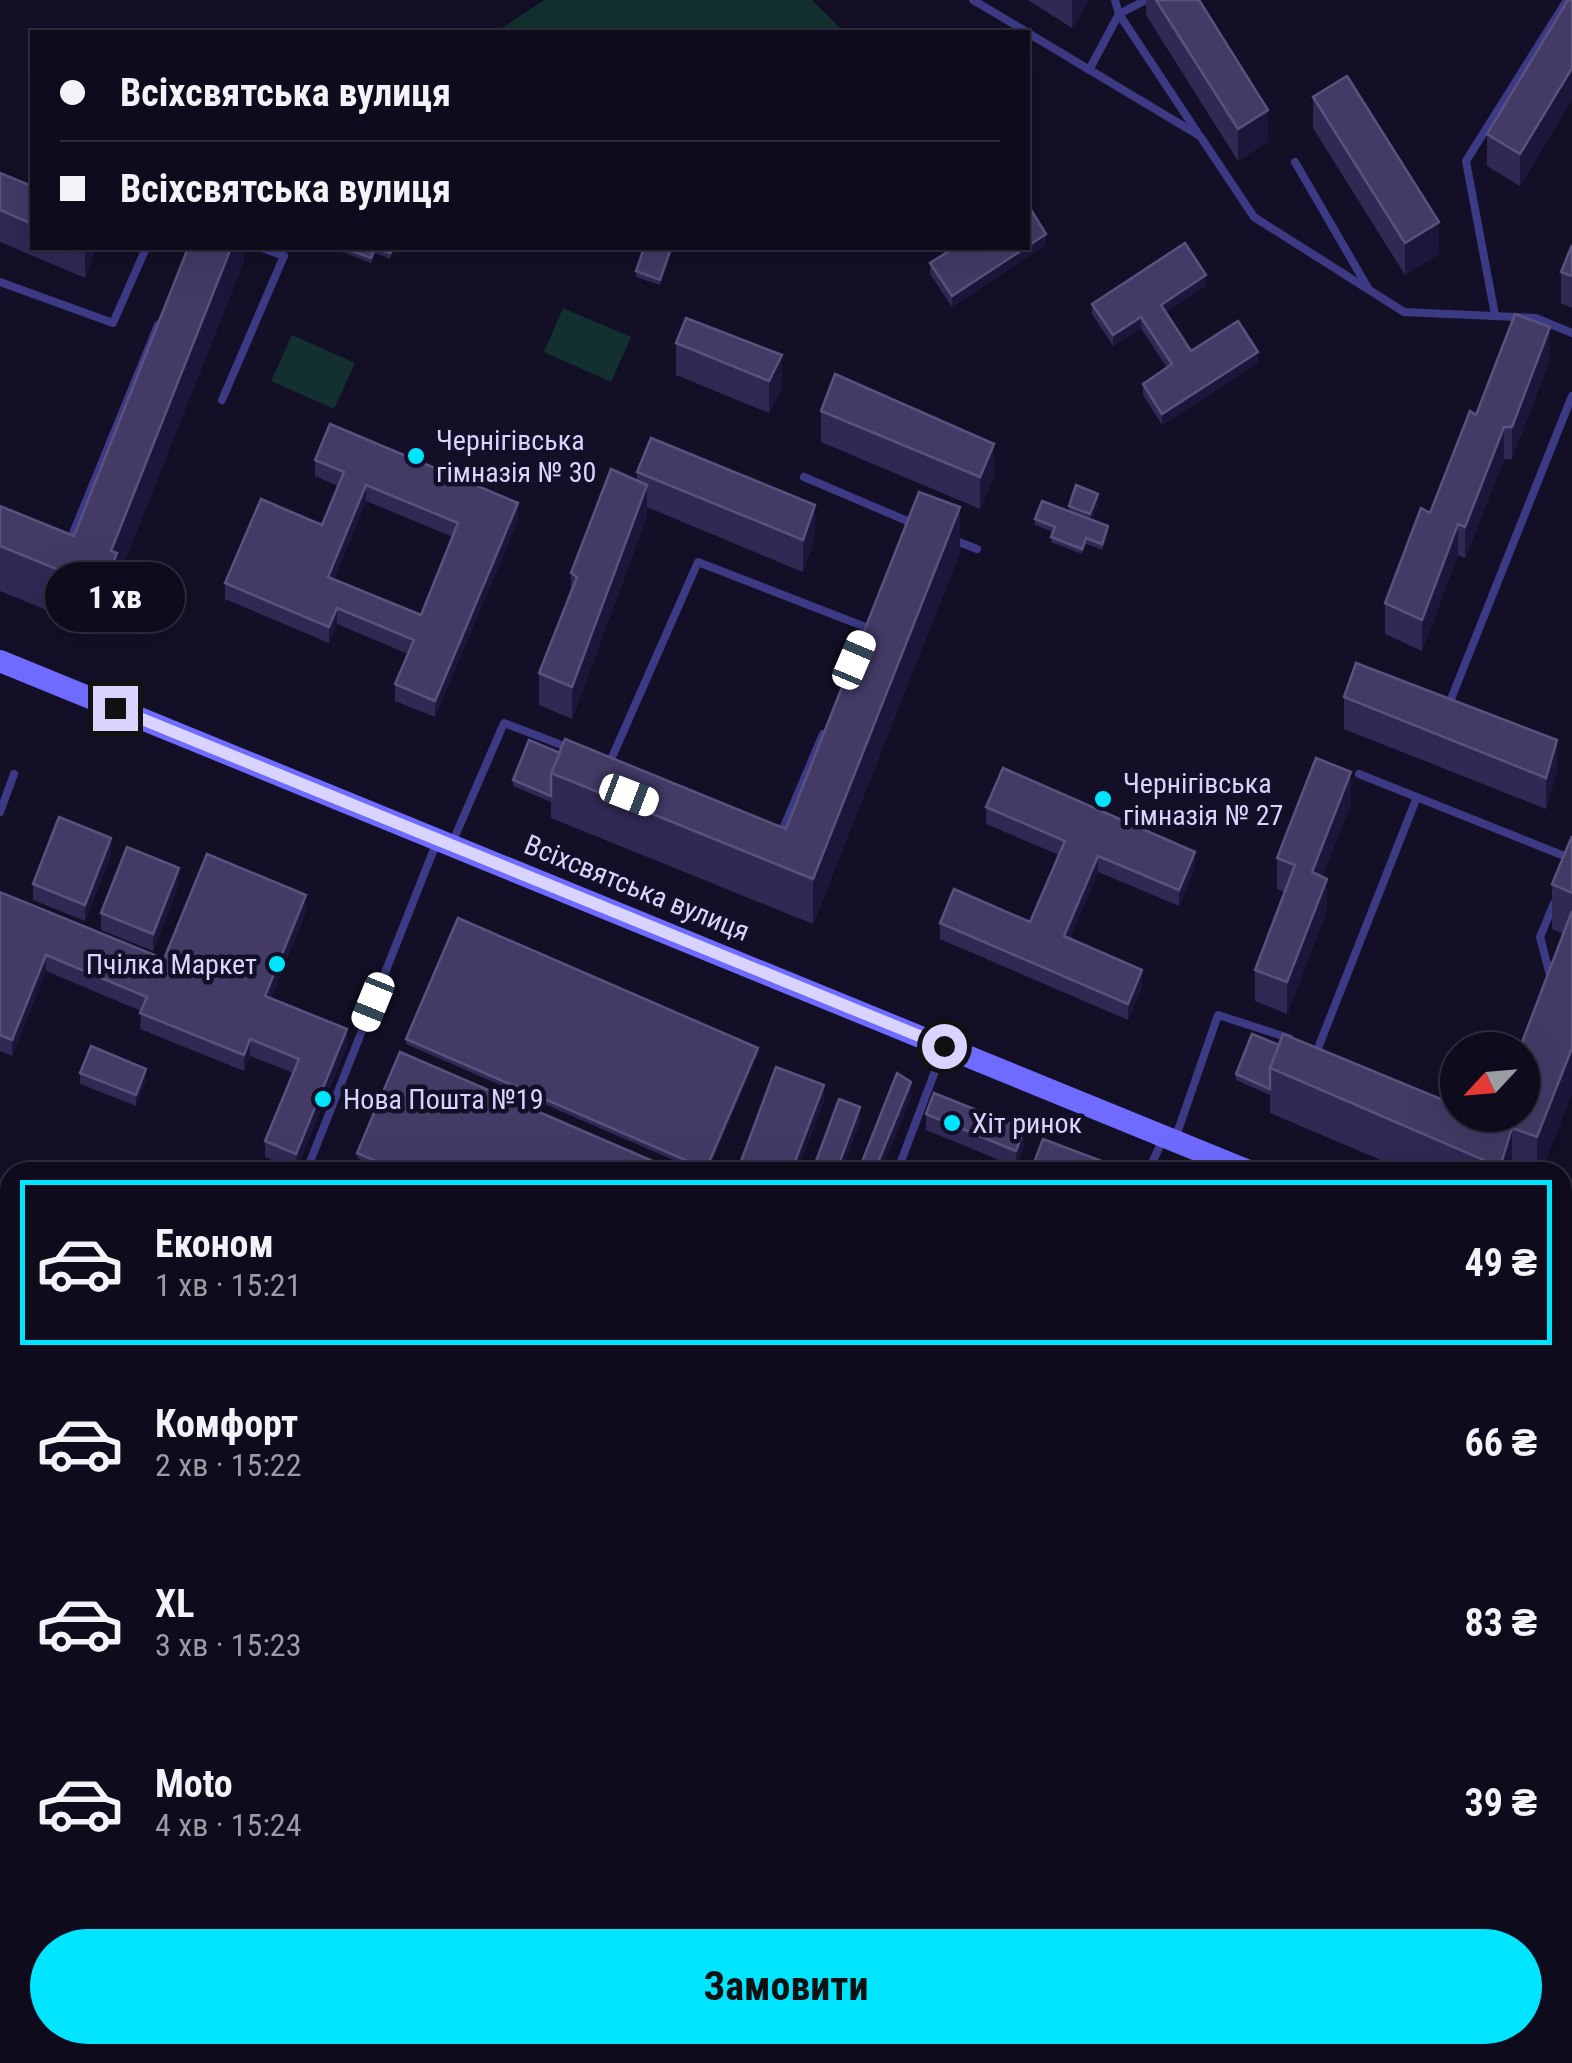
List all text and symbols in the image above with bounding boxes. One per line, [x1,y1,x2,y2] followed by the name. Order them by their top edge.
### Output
[120,71,451,115] text: Всіхсвятська вулиця
[120,167,451,211] text: Всіхсвятська вулиця
[436,424,596,489] place label: Чернігівська гімназія № 30
[405,445,427,467] marker: Чернігівська гімназія № 30
[45,563,185,633] callout: 1 хв
[88,578,142,616] text: 1 хв
[828,627,880,693] car
[93,686,138,731] route end
[1123,767,1283,832] place label: Чернігівська гімназія № 27
[596,770,662,820] car
[1092,788,1114,810] marker: Чернігівська гімназія № 27
[520,828,754,948] street label: Всіхсвятська вулиця
[86,948,257,981] place label: Пчілка Маркет
[266,953,288,975] marker: Пчілка Маркет
[348,969,398,1035] car
[922,1024,967,1069] route start
[1440,1032,1540,1132] north arrow
[1440,1032,1540,1132] map controls
[343,1083,543,1116] place label: Нова Пошта №19
[312,1088,334,1110] marker: Нова Пошта №19
[972,1107,1082,1140] place label: Хіт ринок
[941,1112,963,1134] marker: Хіт ринок
[35,1218,125,1308] icon: car
[155,1222,274,1266] text: Економ
[1464,1241,1537,1285] text: 49 ₴
[155,1266,301,1304] text: 1 хв · 15:21
[35,1398,125,1488] icon: car
[155,1402,298,1446] text: Комфорт
[1464,1421,1537,1465] text: 66 ₴
[155,1446,301,1484] text: 2 хв · 15:22
[35,1578,125,1668] icon: car
[155,1582,194,1626] text: XL
[1464,1601,1537,1645] text: 83 ₴
[155,1626,301,1664] text: 3 хв · 15:23
[35,1758,125,1848] icon: car
[155,1762,233,1806] text: Moto
[1464,1781,1537,1825] text: 39 ₴
[155,1806,301,1844] text: 4 хв · 15:24
[30,1929,1542,2044] button: Замовити

